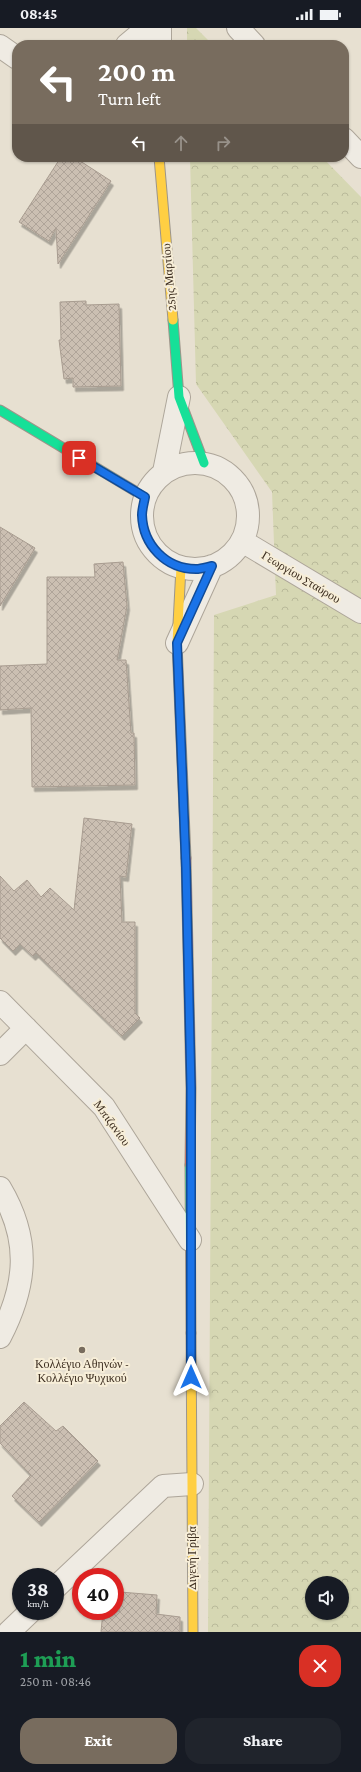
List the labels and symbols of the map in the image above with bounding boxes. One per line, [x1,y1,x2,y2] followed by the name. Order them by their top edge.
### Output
[159,243,179,311] street label: 25ης Μαρτίου
[62,441,96,475] pin
[259,548,343,606] street label: Γεωργίου Σταύρου
[91,1098,133,1149] street label: Μπιζανίου
[77,1345,87,1355] marker: Κολλέγιο Αθηνών - Κολλέγιο Ψυχικού
[170,1356,212,1398] position arrow
[35,1357,129,1385] place label: Κολλέγιο Αθηνών - Κολλέγιο Ψυχικού
[185,1526,199,1590] street label: Διγενή Γρίβα
[72,1568,124,1620] speed limit sign: 40

